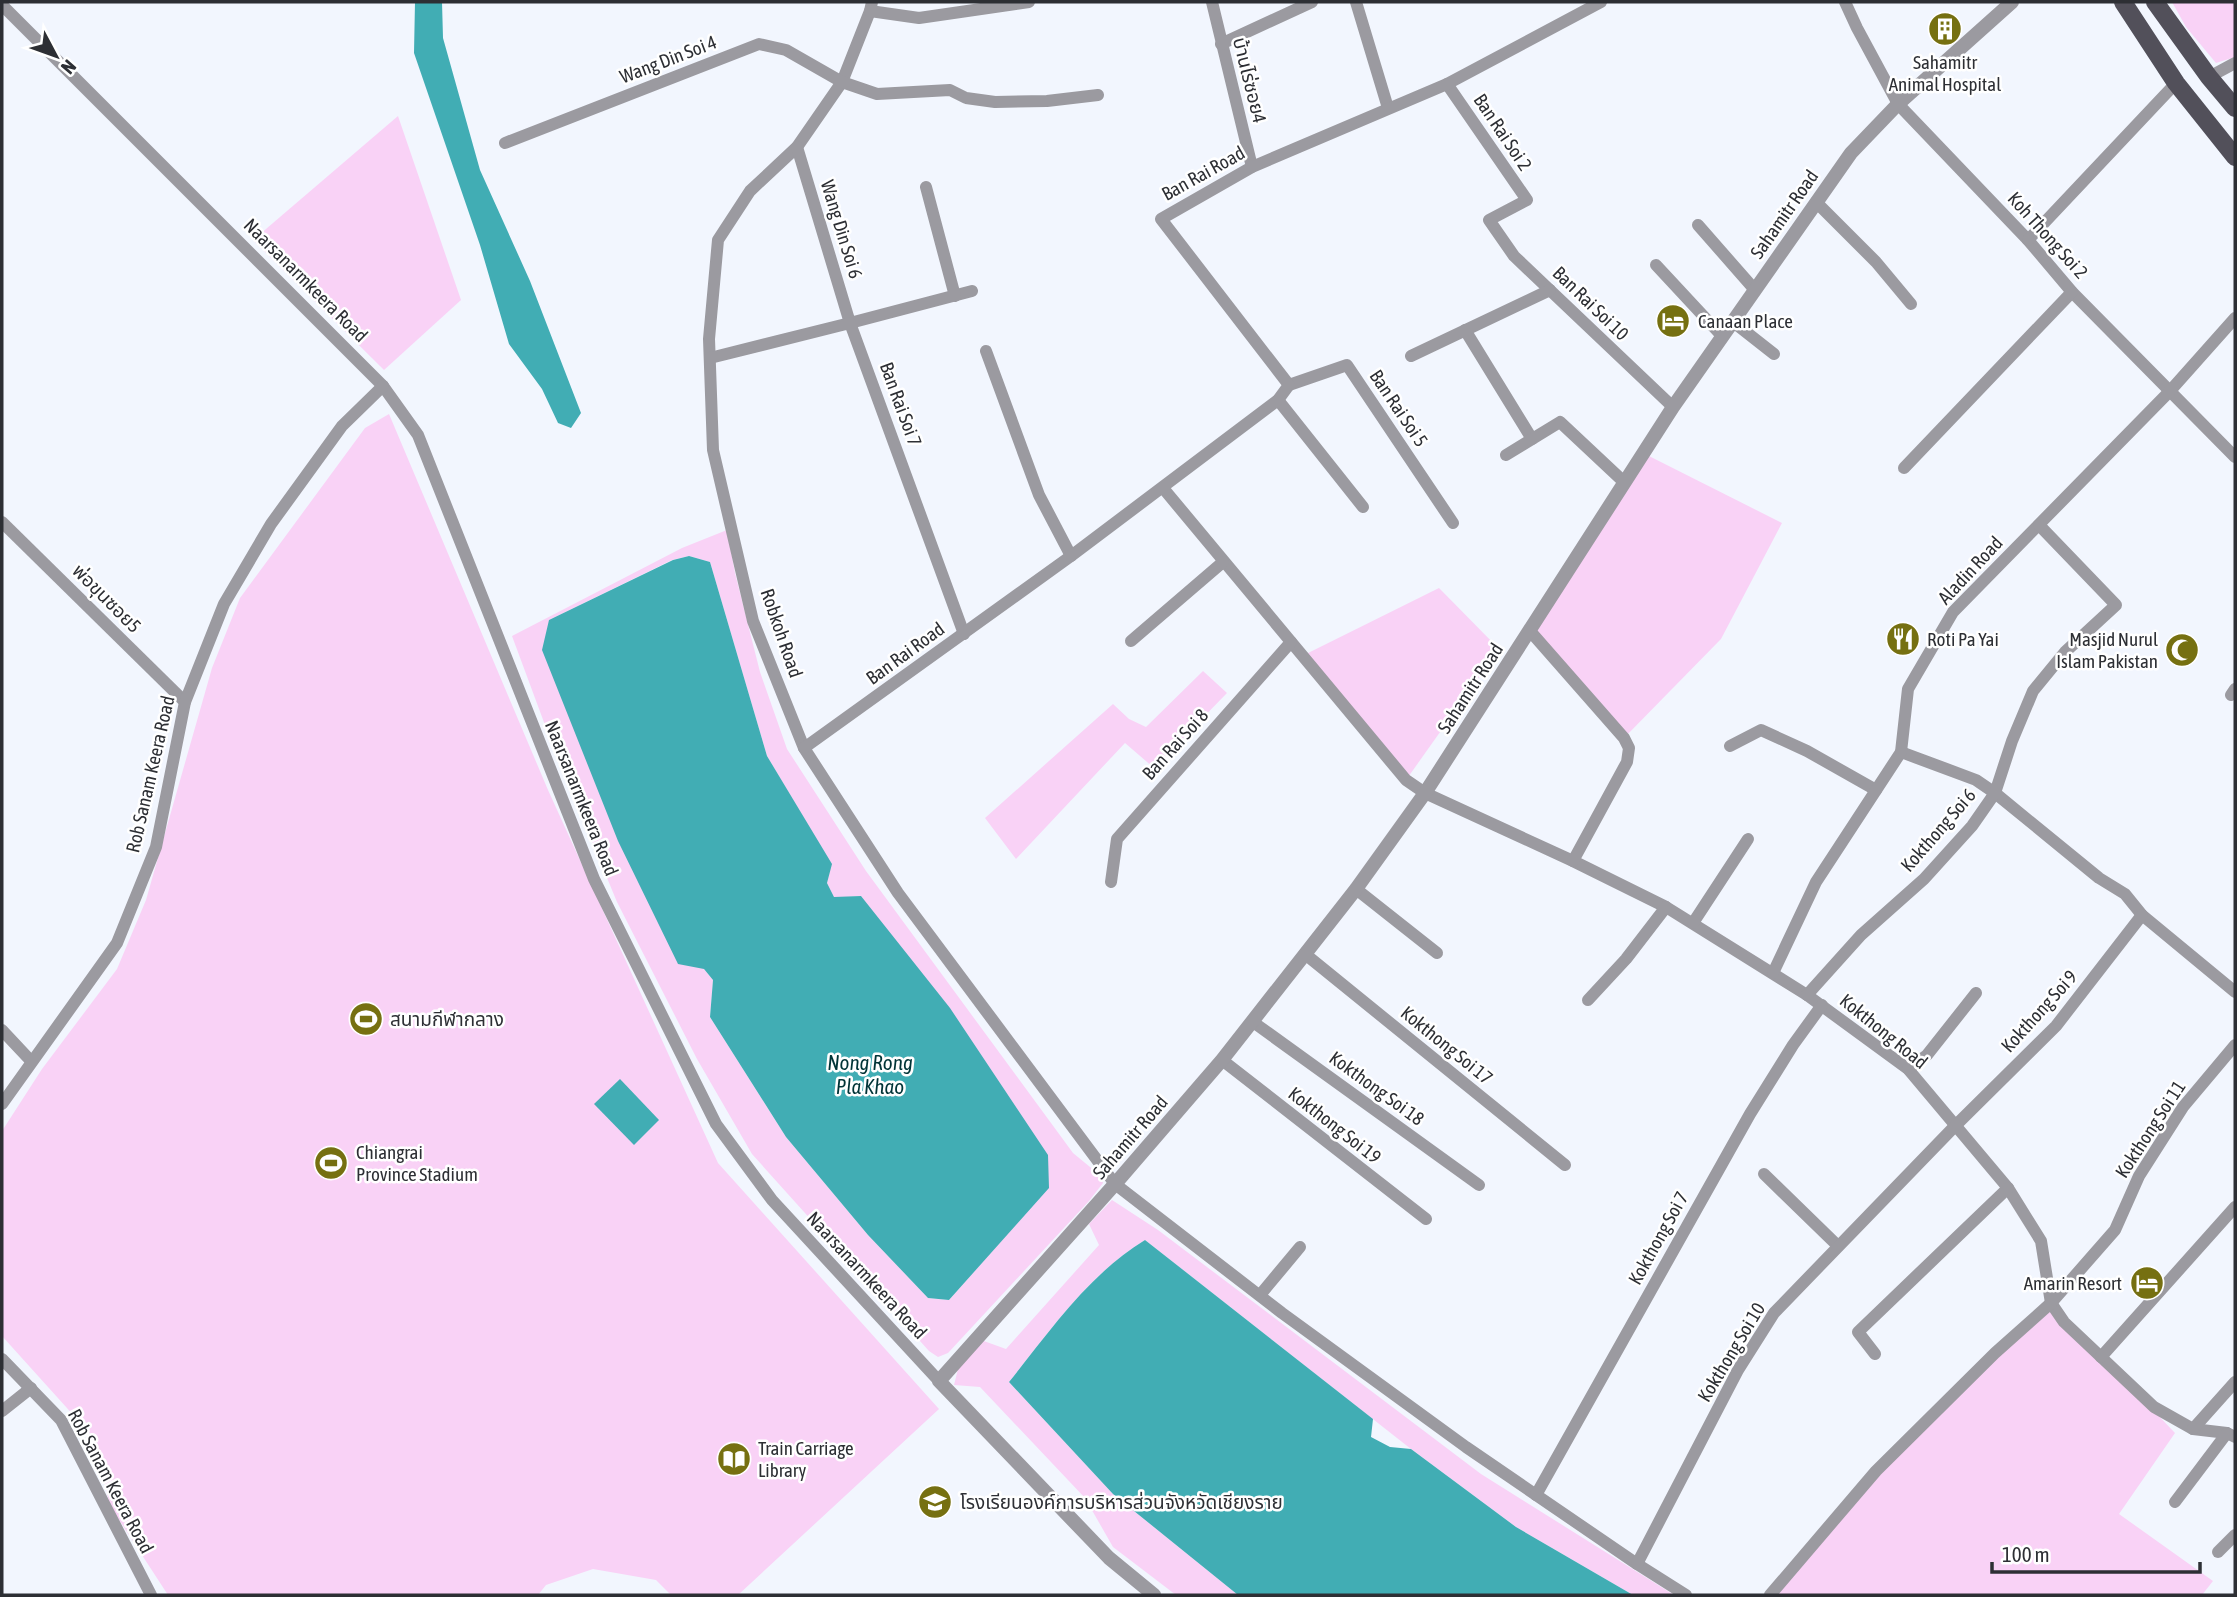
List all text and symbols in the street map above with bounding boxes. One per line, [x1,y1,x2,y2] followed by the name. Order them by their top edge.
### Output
[1926,10,1964,48] building icon: Sahamitr Animal Hospital
[21,21,91,91] north arrow
[617,30,719,87] street label: Wang Din Soi 4
[1229,35,1271,125] street label: บ้านไร่ซอย4
[1889,51,2001,95] place label: Sahamitr Animal Hospital
[57,56,81,79] text: N
[1469,89,1537,175] street label: Ban Rai Soi 2
[1158,141,1248,205] street label: Ban Rai Road
[1745,166,1823,262] street label: Sahamitr Road
[817,177,867,281] street label: Wang Din Soi 6
[2003,187,2093,283] street label: Koh Thong Soi 2
[240,214,372,346] street label: Naarsanarmkeera Road
[1549,261,1633,345] street label: Ban Rai Soi 10
[1654,302,1692,340] hotel icon: Canaan Place
[1698,310,1793,332] place label: Canaan Place
[876,359,926,449] street label: Ban Rai Soi 7
[1365,365,1433,451] street label: Ban Rai Soi 5
[1933,532,2007,608] street label: Aladin Road
[67,559,146,638] street label: พ่อขุนซอย5
[757,586,807,680] street label: Robkoh Road
[862,617,948,689] street label: Ban Rai Road
[1884,620,1922,658] restaurant icon: Roti Pa Yai
[1927,628,1999,650] place label: Roti Pa Yai
[2056,628,2158,672] place label: Masjid Nurul Islam Pakistan
[2163,631,2201,669] mosque icon: Masjid Nurul Islam Pakistan
[1433,639,1507,737] street label: Sahamitr Road
[121,693,179,855] street label: Rob Sanam Keera Road
[1137,704,1213,784] street label: Ban Rai Soi 8
[541,717,623,879] street label: Naarsanarmkeera Road
[1896,784,1980,876] street label: Kokthong Soi 6
[1996,965,2082,1056] street label: Kokthong Soi 9
[1836,989,1932,1073] street label: Kokthong Road
[347,1000,385,1038] sports icon: สนามกีฬากลาง
[1397,1001,1497,1089] street label: Kokthong Soi 17
[390,1008,504,1030] place label: สนามกีฬากลาง
[1325,1046,1429,1130] street label: Kokthong Soi 18
[827,1050,913,1098] water label: Nong Rong Pla Khao
[2110,1076,2190,1182] street label: Kokthong Soi 11
[1284,1082,1386,1168] street label: Kokthong Soi 19
[1088,1091,1172,1183] street label: Sahamitr Road
[356,1141,478,1185] place label: Chiangrai Province Stadium
[312,1144,350,1182] sports icon: Chiangrai Province Stadium
[1623,1188,1693,1288] street label: Kokthong Soi 7
[803,1207,931,1343] street label: Naarsanarmkeera Road
[2128,1264,2166,1302] hotel icon: Amarin Resort
[2024,1272,2122,1294] place label: Amarin Resort
[1693,1298,1769,1405] street label: Kokthong Soi 10
[64,1405,158,1557] street label: Rob Sanam Keera Road
[758,1437,854,1481] place label: Train Carriage Library
[715,1440,753,1478] library icon: Train Carriage Library
[916,1483,954,1521] school or university icon: โรงเรียนองค์การบริหารส่วนจังหวัดเชียงราย
[960,1491,1283,1513] place label: โรงเรียนองค์การบริหารส่วนจังหวัดเชียงราย
[1992,1530,2200,1574] scale bar
[2002,1542,2050,1566] text: 100 m

